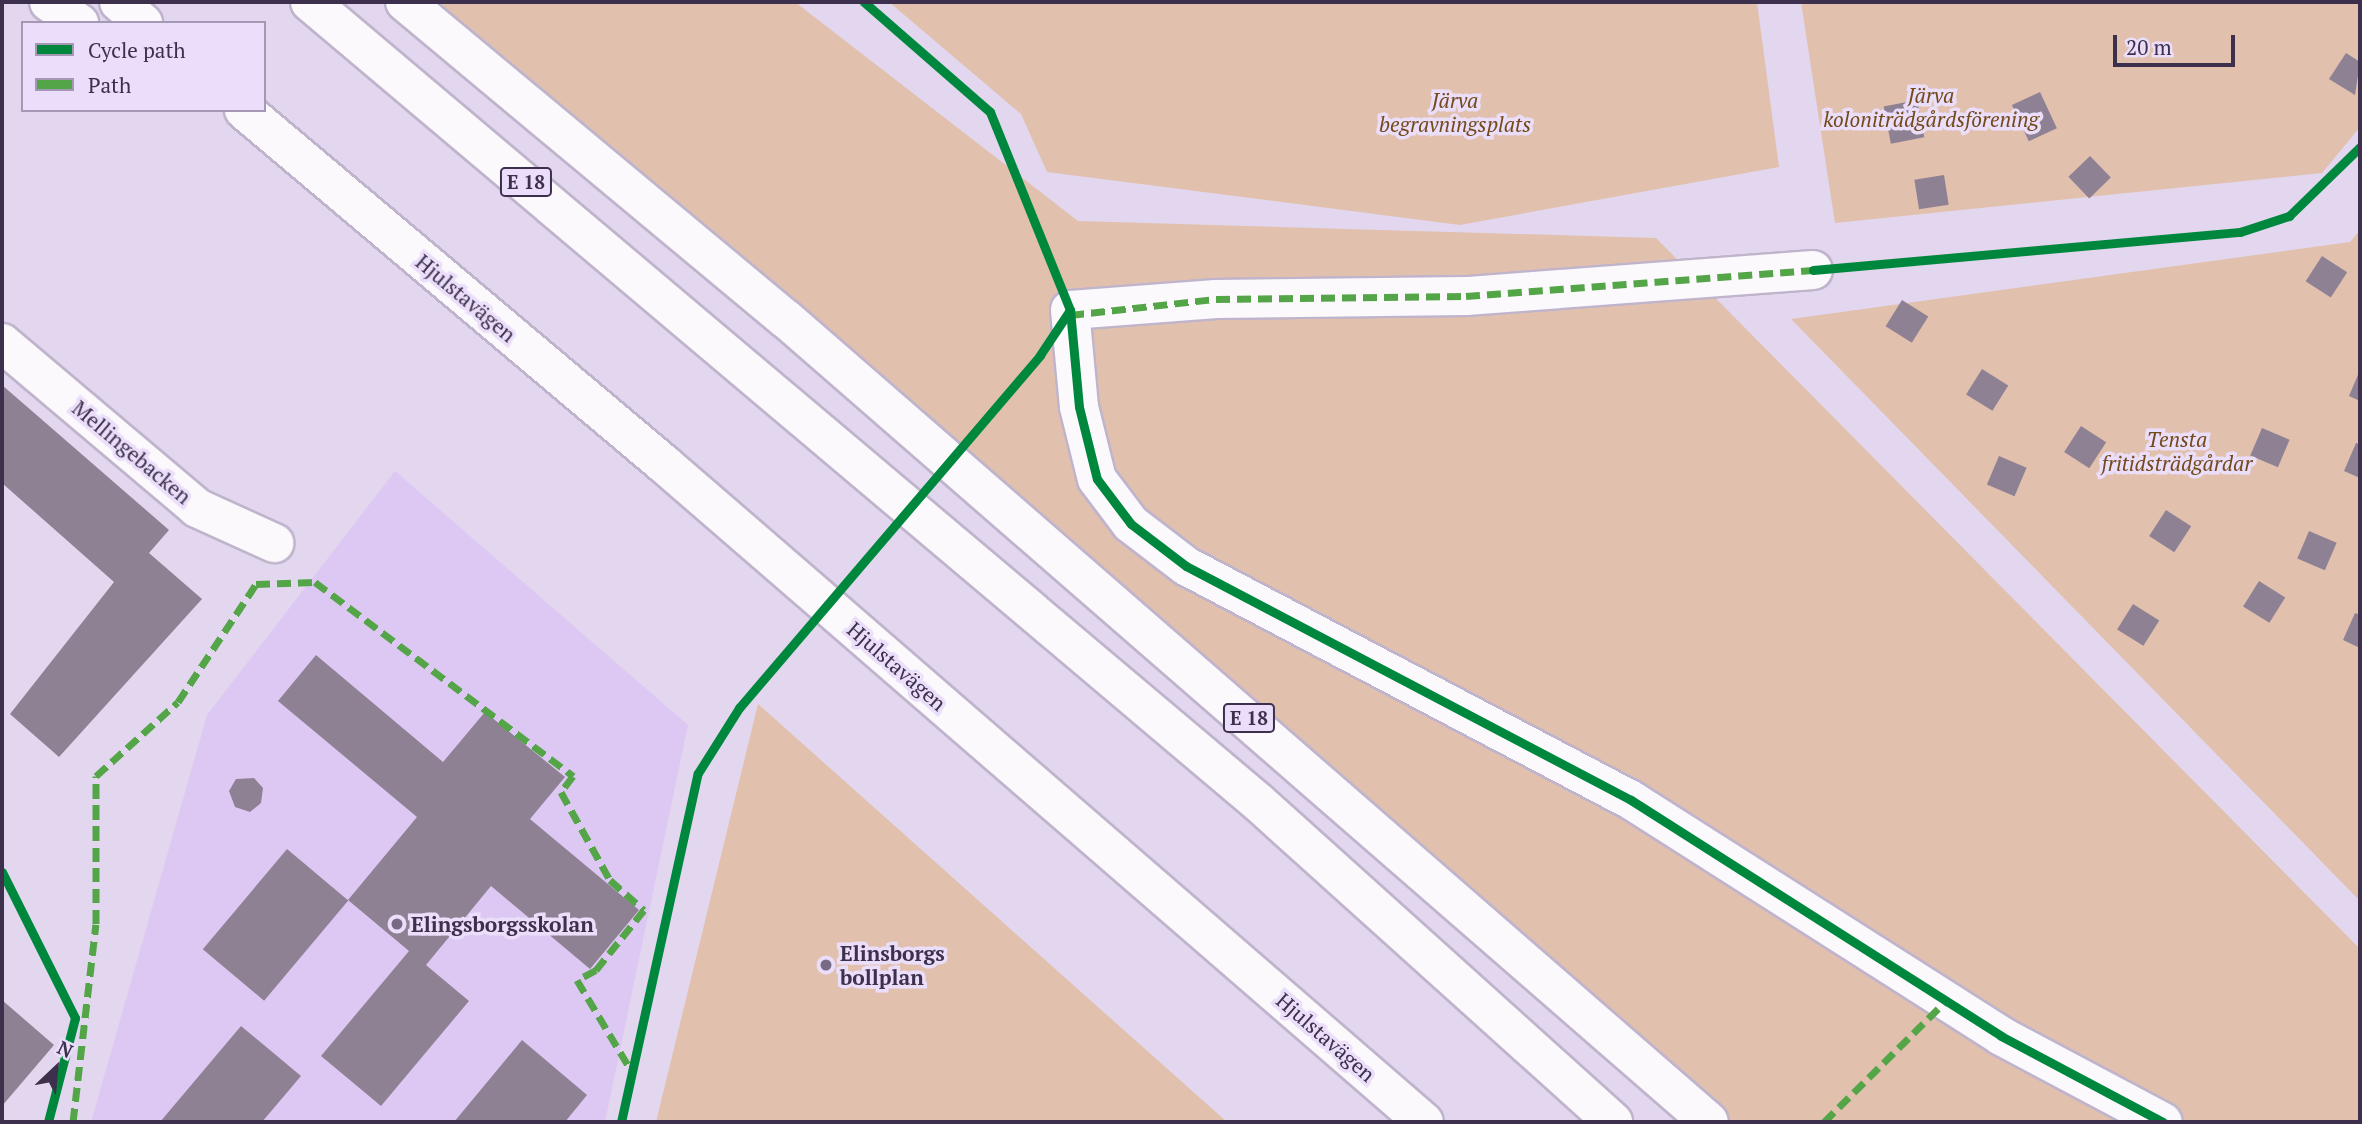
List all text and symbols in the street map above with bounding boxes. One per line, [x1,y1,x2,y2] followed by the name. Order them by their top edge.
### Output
[21,21,266,112] legend
[2117,21,2240,65] scale bar
[2126,33,2172,61] text: 20 m
[88,36,186,64] text: Cycle path
[88,71,131,99] text: Path
[1823,82,2039,132] park label: Järva koloniträdgårdsförening
[1379,87,1531,137] park label: Järva begravningsplats
[500,166,552,198] road number: E 18
[411,249,521,347] street label: Hjulstavägen
[67,395,197,509] street label: Mellingebacken
[2102,426,2252,476] park label: Tensta fritidsträdgårdar
[842,616,952,716] street label: Hjulstavägen
[1223,702,1275,734] road number: E 18
[411,911,594,937] place label: Elingsborgsskolan
[389,916,405,932] marker: Elingsborgsskolan
[840,940,945,990] place label: Elinsborgs bollplan
[818,957,834,973] marker: Elinsborgs bollplan
[1271,987,1381,1087] street label: Hjulstavägen
[21,1033,91,1103] north arrow
[53,1034,77,1063] text: N

